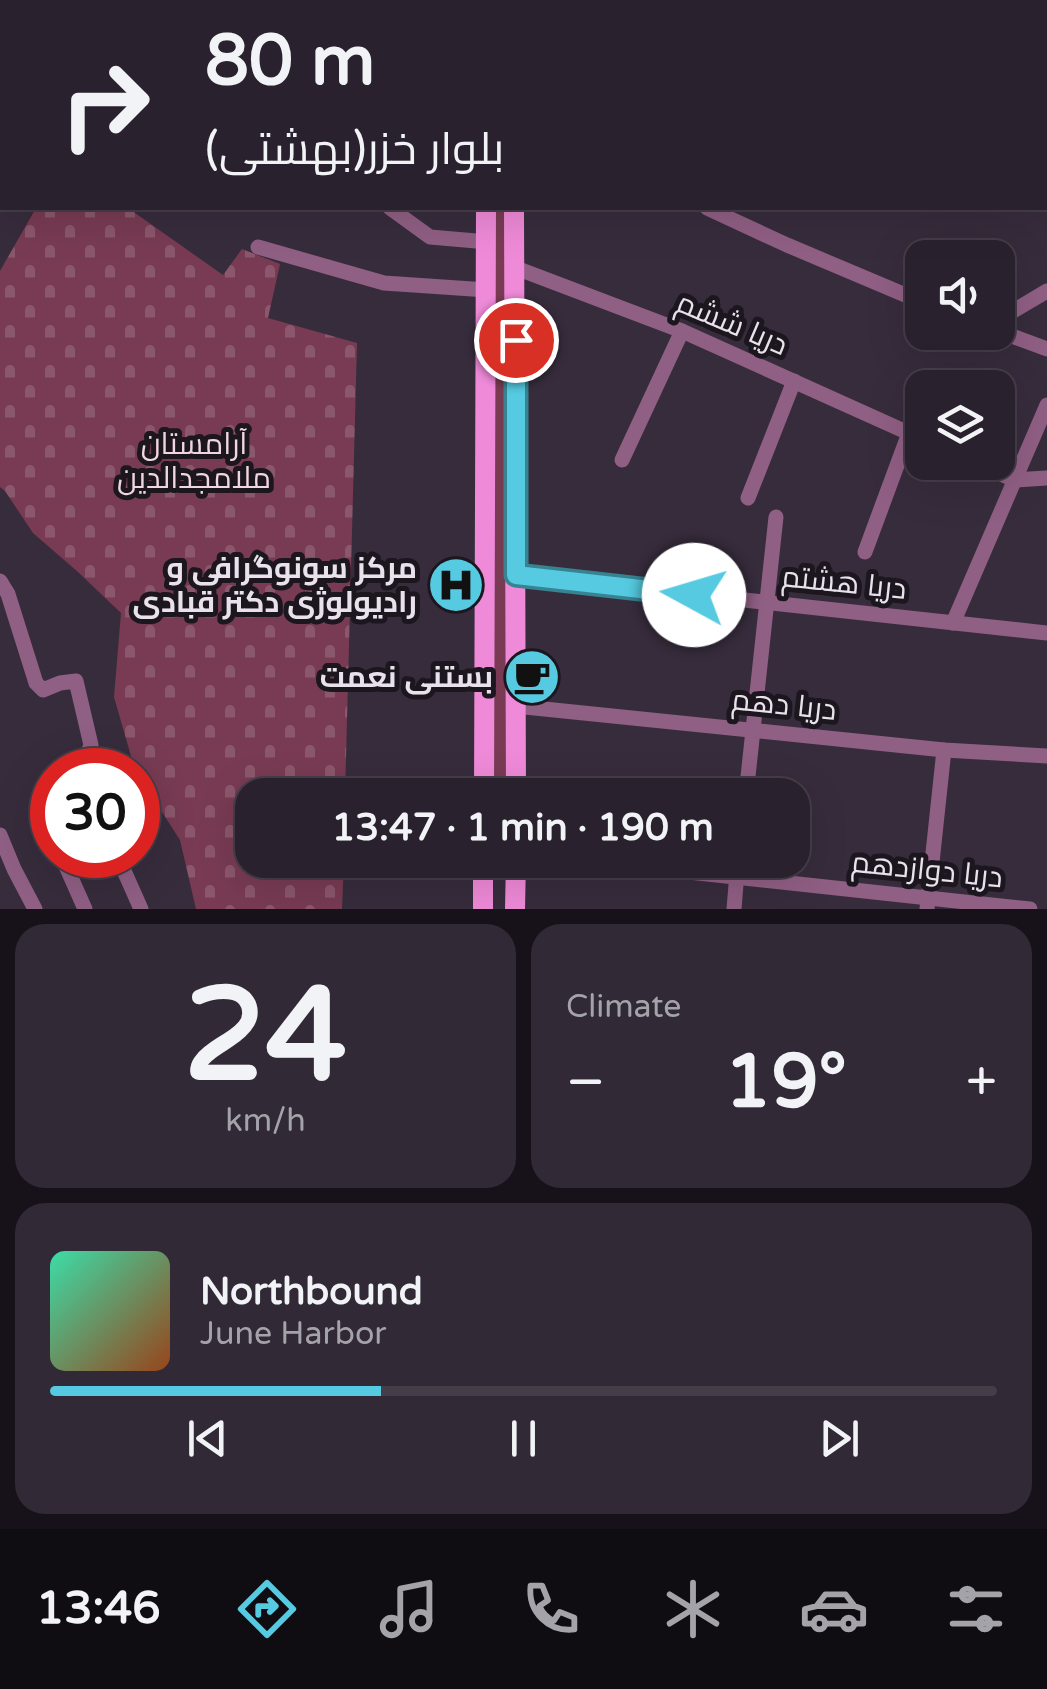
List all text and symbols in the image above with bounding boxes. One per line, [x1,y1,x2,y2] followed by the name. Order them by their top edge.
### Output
[205,20,375,104] text: 80 m
[40,40,170,170] icon: right
[205,123,504,177] text: بلوار خزر(بهشتی)
[905,240,1015,480] map controls
[905,240,1015,350] button: sound
[670,284,793,365] street label: دریا ششم
[474,298,559,383] pin
[489,313,544,368] icon: arrive
[905,370,1015,480] button: layers
[117,426,271,497] park label: آرامستان ملامجدالدین
[642,543,746,647] position arrow
[132,550,417,621] place label: مركز سونوگرافی و راديولوژی دكتر قبادی
[426,555,486,615] hospital icon: مركز سونوگرافی و راديولوژی دكتر قبادی
[780,558,908,609] street label: دریا هشتم
[502,647,562,707] cafe icon: بستنی نعمت
[320,659,493,696] place label: بستنی نعمت
[730,681,838,730] street label: دریا دهم
[30,748,160,878] speed limit sign: 30
[331,805,714,851] text: 13:47 · 1 min · 190 m
[849,844,1005,897] street label: دریا دوازدهم
[184,959,347,1115] text: 24
[566,988,681,1026] text: Climate
[724,1037,847,1127] text: 19°
[566,1050,605,1116] text: −
[966,1050,997,1116] text: +
[225,1102,306,1140] text: km/h
[200,1269,423,1315] text: Northbound
[200,1315,387,1353] text: June Harbor
[180,1411,235,1466] icon: previous
[496,1411,551,1466] icon: pause
[812,1411,867,1466] icon: next
[232,1574,302,1644] icon: directions
[374,1574,444,1644] icon: music
[516,1574,586,1644] icon: phone
[658,1574,728,1644] icon: climate
[799,1574,869,1644] icon: car
[941,1574,1011,1644] icon: filters
[36,1582,161,1636] text: 13:46

